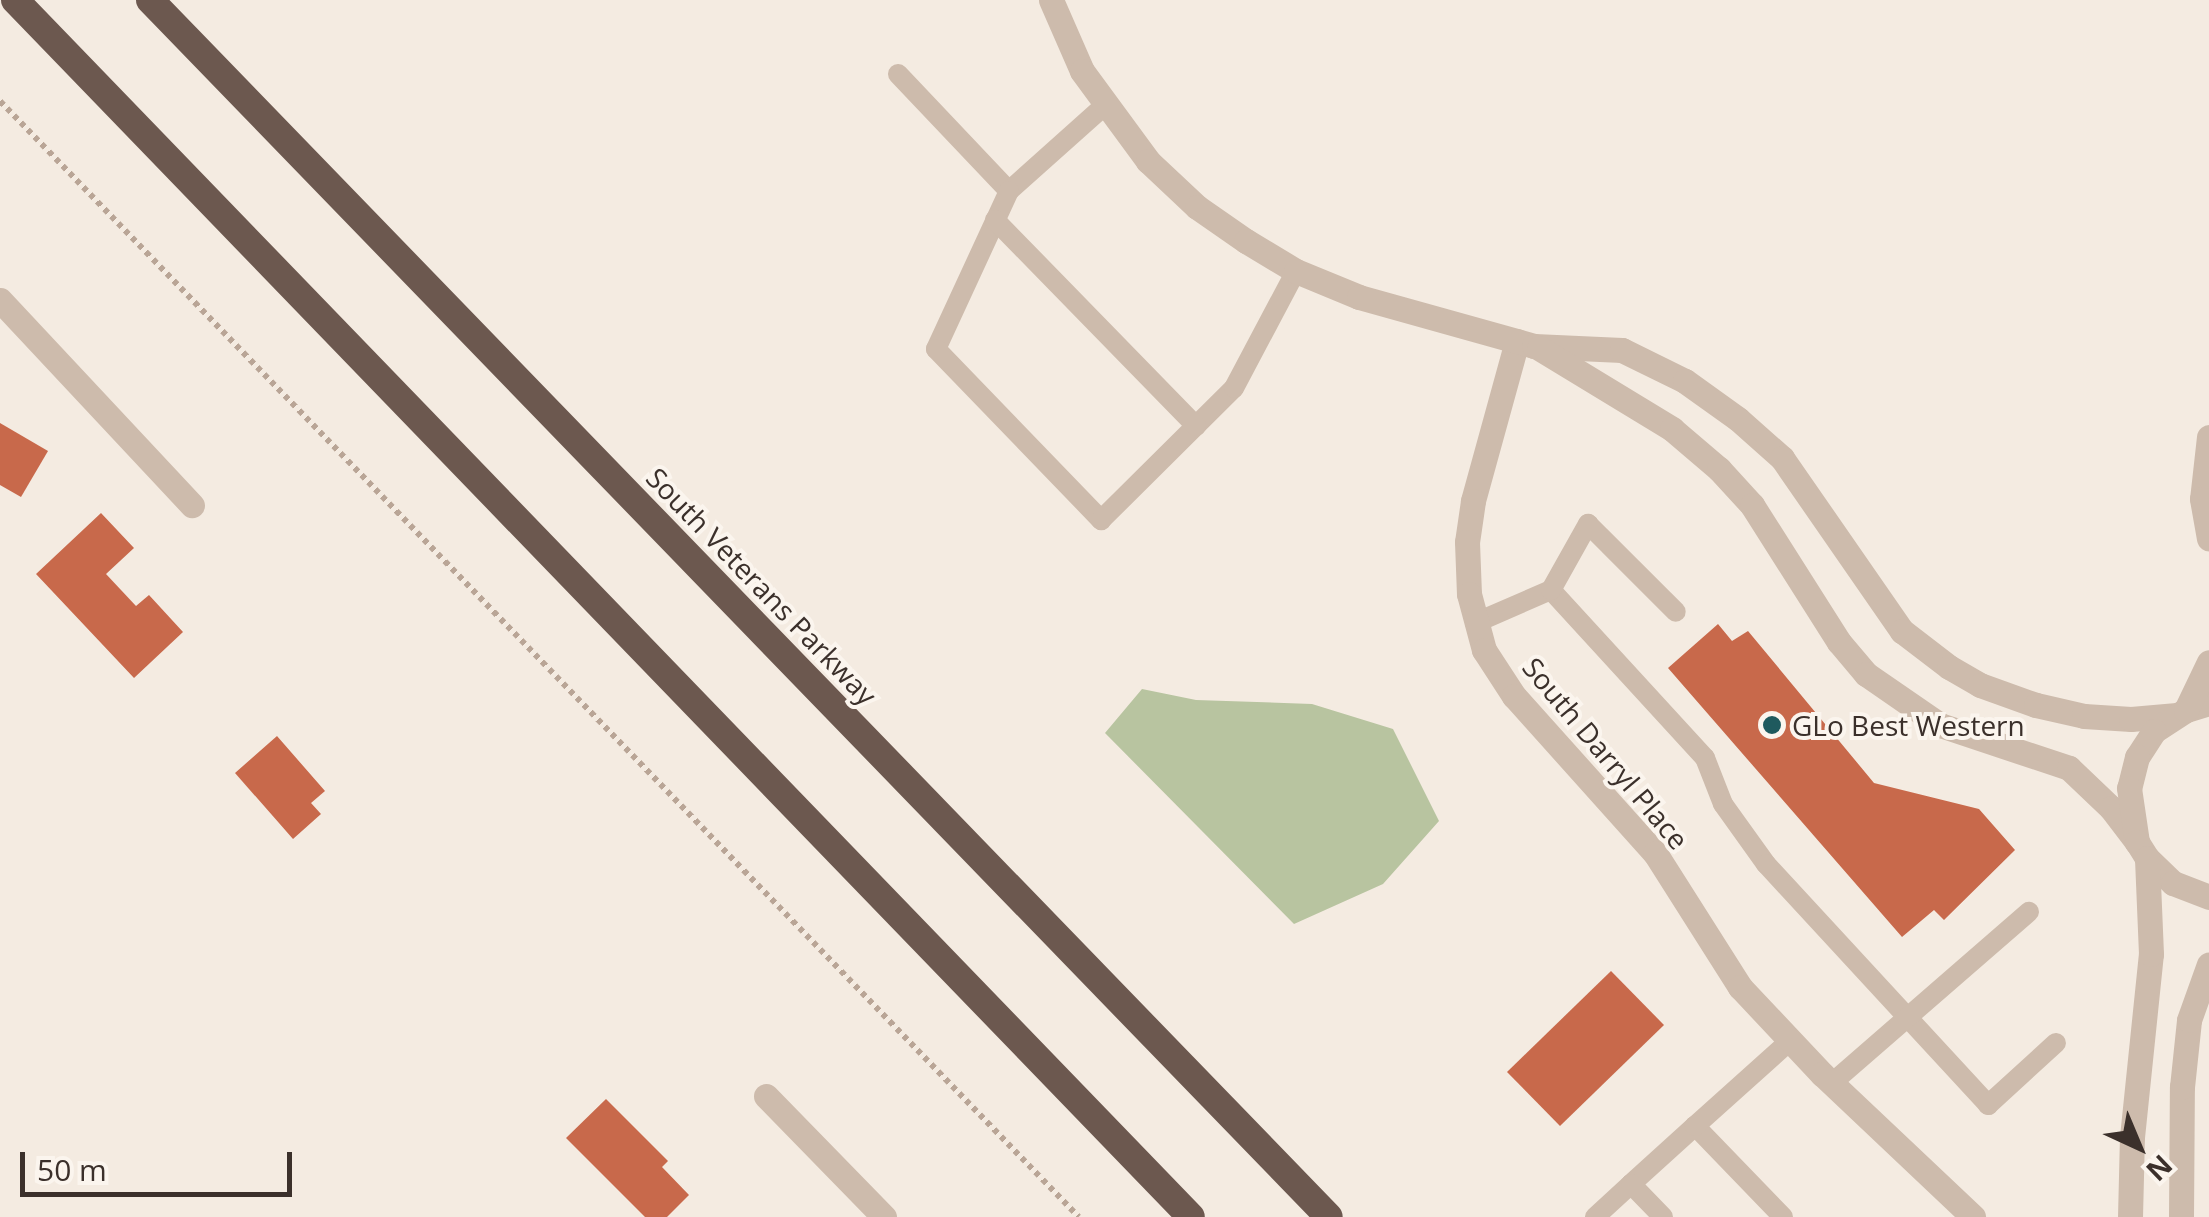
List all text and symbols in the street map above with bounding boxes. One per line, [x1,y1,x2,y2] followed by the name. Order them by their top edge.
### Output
[640,460,884,712] street label: South Veterans Parkway
[1516,650,1696,856] street label: South Darryl Place
[1792,708,2025,742] place label: GLo Best Western
[1761,714,1783,736] marker: GLo Best Western
[2089,1097,2189,1197] north arrow
[25,1132,298,1194] scale bar
[2138,1147,2181,1190] text: N
[37,1149,107,1190] text: 50 m

